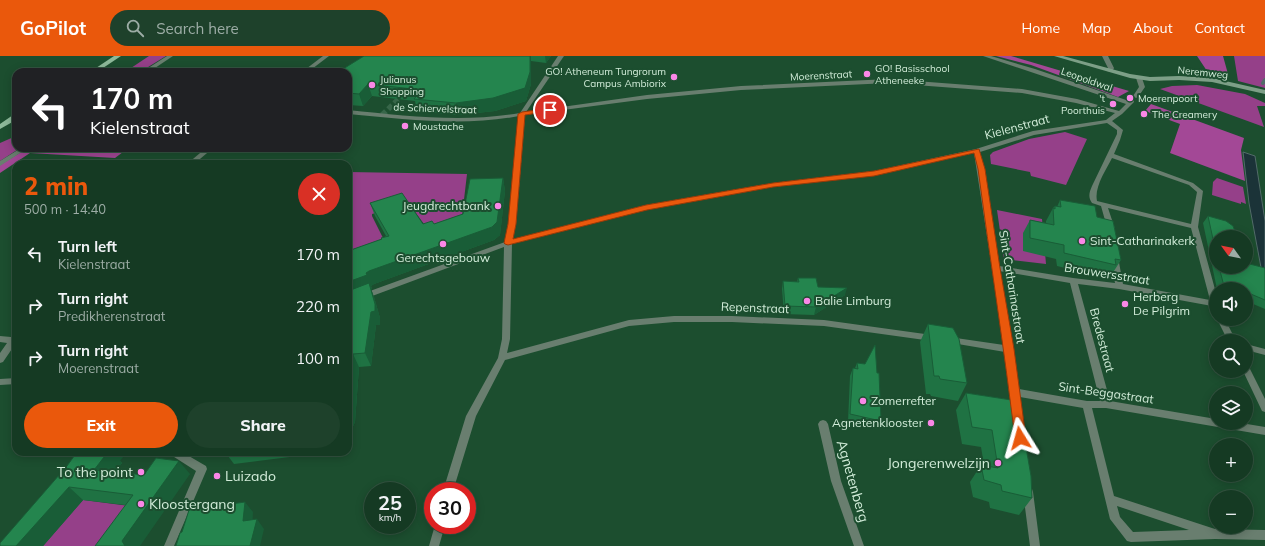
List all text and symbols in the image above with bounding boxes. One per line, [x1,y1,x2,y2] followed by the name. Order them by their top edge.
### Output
[110,10,390,46] search box
[20,16,86,40] text: GoPilot
[124,17,146,39] icon: search
[156,19,239,38] text: Search here
[1021,19,1060,37] text: Home
[1082,19,1111,37] text: Map
[1133,19,1173,37] text: About
[1195,19,1245,37] text: Contact
[875,62,950,87] place label: GO! Basisschool Atheneeke
[1177,63,1229,82] street label: Neremweg
[545,65,667,90] place label: GO! Atheneum Tungrorum Campus Ambiorix
[1059,65,1114,94] street label: Leopoldwal
[790,67,853,84] street label: Moerenstraat
[862,69,872,79] marker: GO! Basisschool Atheneeke
[669,72,679,82] marker: GO! Atheneum Tungrorum Campus Ambiorix
[380,73,424,98] place label: Julianus Shopping
[367,80,377,90] marker: Julianus Shopping
[90,81,173,116] text: 170 m
[24,84,76,136] icon: left
[1061,92,1105,117] place label: 't Poorthuis
[1138,92,1198,105] place label: Moerenpoort
[533,93,567,127] pin
[1125,93,1135,103] marker: Moerenpoort
[539,99,561,121] icon: arrive
[1108,99,1118,109] marker: 't Poorthuis
[393,101,477,116] street label: de Schiervelstraat
[1152,108,1218,121] place label: The Creamery
[1139,109,1149,119] marker: The Creamery
[983,111,1051,142] street label: Kielenstraat
[90,116,190,139] text: Kielenstraat
[413,120,464,133] place label: Moustache
[400,121,410,131] marker: Moustache
[24,171,88,201] text: 2 min
[298,173,340,215] button: close
[403,198,491,213] place label: Jeugdrechtbank
[24,201,106,217] text: 500 m · 14:40
[493,201,503,211] marker: Jeugdrechtbank
[996,229,1029,345] street label: Sint-Catharinastraat
[1209,230,1253,274] north arrow
[1209,230,1253,534] map controls
[1090,233,1196,248] place label: Sint-Catharinakerk
[1077,236,1087,246] marker: Sint-Catharinakerk
[58,237,117,256] text: Turn left
[438,239,448,249] marker: Gerechtsgebouw
[24,243,46,265] icon: left
[296,245,340,264] text: 170 m
[396,250,491,265] place label: Gerechtsgebouw
[58,256,130,272] text: Kielenstraat
[1063,259,1151,288] street label: Brouwersstraat
[1209,282,1253,326] button: sound
[58,289,128,308] text: Turn right
[1133,289,1190,318] place label: Herberg De Pilgrim
[815,293,891,308] place label: Balie Limburg
[24,295,46,317] icon: right
[802,296,812,306] marker: Balie Limburg
[296,297,340,316] text: 220 m
[721,299,789,316] street label: Repenstraat
[1120,299,1130,309] marker: Herberg De Pilgrim
[1087,306,1118,374] street label: Bredestraat
[58,308,165,324] text: Predikherenstraat
[1209,334,1253,378] button: search
[58,341,128,360] text: Turn right
[24,347,46,369] icon: right
[296,349,340,368] text: 100 m
[58,360,139,376] text: Moerenstraat
[1058,378,1155,407] street label: Sint-Beggastraat
[1209,386,1253,430] button: layers
[871,393,936,408] place label: Zomerrefter
[858,396,868,406] marker: Zomerrefter
[24,402,178,448] button: Exit
[186,402,340,448] button: Share
[832,415,924,430] place label: Agnetenklooster
[999,417,1041,459] position arrow
[926,418,936,428] marker: Agnetenklooster
[833,438,873,524] street label: Agnetenberg
[1209,438,1253,482] button: +
[887,454,990,472] place label: Jongerenwelzijn
[993,458,1003,468] marker: Jongerenwelzijn
[57,463,133,481] place label: To the point
[136,467,146,477] marker: To the point
[225,467,276,485] place label: Luizado
[212,471,222,481] marker: Luizado
[424,482,476,534] speed limit sign: 30
[378,490,402,515] text: 25
[1209,490,1253,534] button: −
[149,495,235,513] place label: Kloostergang
[136,499,146,509] marker: Kloostergang
[379,511,401,524] text: km/h

